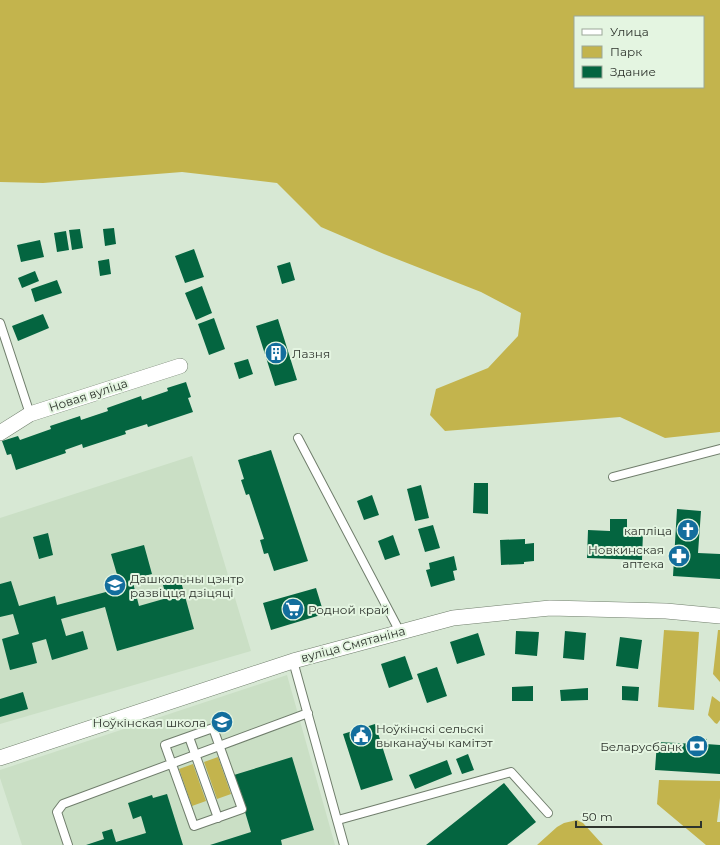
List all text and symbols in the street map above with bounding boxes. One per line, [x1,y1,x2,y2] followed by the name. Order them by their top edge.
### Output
[574,16,704,88] legend
[610,24,649,39] text: Улица
[610,44,642,59] text: Парк
[610,64,656,79] text: Здание
[263,340,289,366] building icon: Лазня
[292,346,330,361] place label: Лазня
[47,375,129,415] street label: Новая вуліца
[675,517,701,543] church icon: капліца
[624,523,672,538] place label: капліца
[588,542,664,571] place label: Новкинская аптека
[666,543,692,569] pharmacy icon: Новкинская аптека
[130,571,244,600] place label: Дашкольны цэнтр развіцця дзіцяці
[102,572,128,598] school or university icon: Дашкольны цэнтр развіцця дзіцяці
[280,596,306,622] supermarket icon: Родной край
[308,602,389,617] place label: Родной край
[299,623,407,665] street label: вуліца Смятаніна
[209,709,235,735] school or university icon: Ноўкінская школа
[93,715,206,730] place label: Ноўкінская школа
[376,721,493,750] place label: Ноўкінскі сельскі выканаўчы камітэт
[348,722,374,748] public building icon: Ноўкінскі сельскі выканаўчы камітэт
[684,733,710,759] bank icon: Беларусбанк
[600,739,682,754] place label: Беларусбанк
[576,803,701,829] scale bar
[582,809,613,824] text: 50 m

